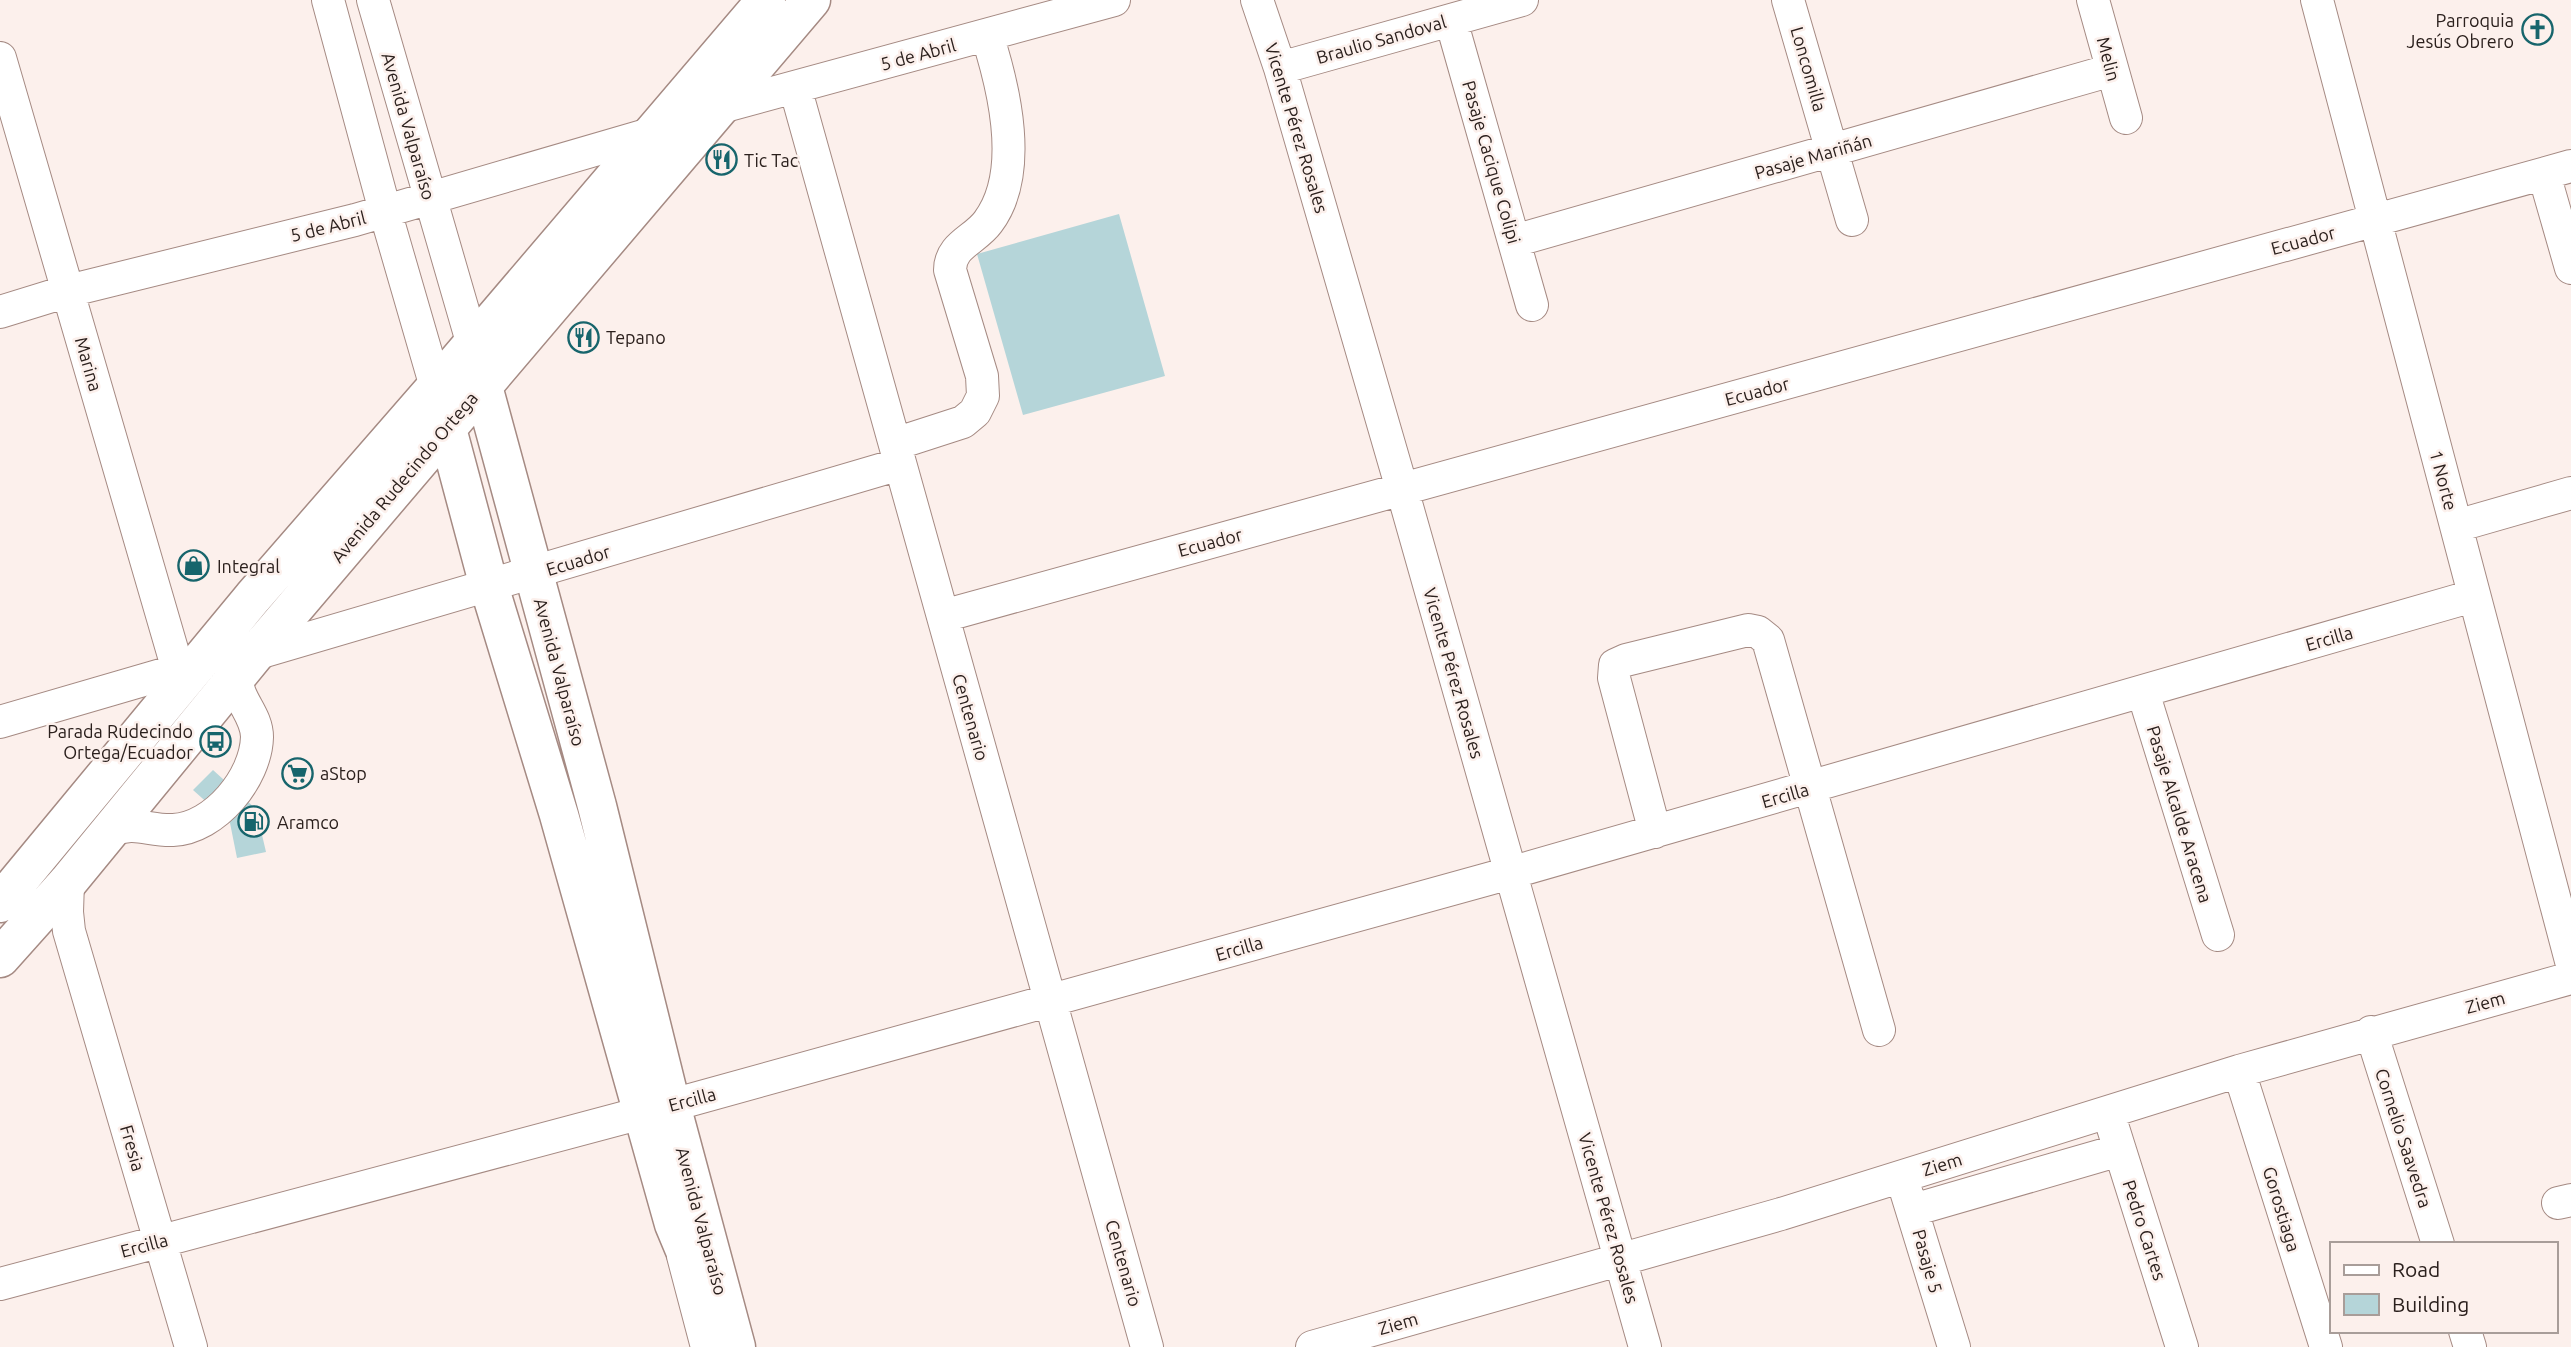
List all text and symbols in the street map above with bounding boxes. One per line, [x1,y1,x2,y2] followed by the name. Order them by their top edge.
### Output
[2407,10,2514,51] place label: Parroquia Jesús Obrero
[1314,11,1449,67] street label: Braulio Sandoval
[2520,13,2554,47] church icon: Parroquia Jesús Obrero
[1787,24,1831,114] street label: Loncomilla
[878,34,958,74] street label: 5 de Abril
[2094,35,2124,83] street label: Melin
[1262,41,1332,216] street label: Vicente Pérez Rosales
[378,50,440,202] street label: Avenida Valparaíso
[1459,78,1525,246] street label: Pasaje Cacique Colipi
[1752,130,1874,182] street label: Pasaje Mariñán
[704,143,738,177] restaurant icon: Tic Tac
[744,150,798,170] place label: Tic Tac
[288,207,368,245] street label: 5 de Abril
[2269,222,2338,258] street label: Ecuador
[566,320,600,354] restaurant icon: Tepano
[606,327,666,347] place label: Tepano
[72,335,106,393] street label: Marina
[1723,373,1792,409] street label: Ecuador
[327,388,481,566] street label: Avenida Rudecindo Ortega
[2426,448,2462,512] street label: 1 Norte
[1176,524,1245,560] street label: Ecuador
[544,541,613,579] street label: Ecuador
[177,549,211,583] shop icon: Integral
[217,556,280,576] place label: Integral
[1420,585,1488,761] street label: Vicente Pérez Rosales
[531,596,589,748] street label: Avenida Valparaíso
[2303,622,2355,654] street label: Ercilla
[949,671,993,763] street label: Centenario
[47,721,193,762] place label: Parada Rudecindo Ortega/Ecuador
[2144,723,2216,905] street label: Pasaje Alcalde Aracena
[199,724,233,758] bus stop icon: Parada Rudecindo Ortega/Ecuador
[280,756,314,790] supermarket icon: aStop
[320,763,367,783] place label: aStop
[1759,779,1811,811] street label: Ercilla
[237,805,271,839] fuel station icon: Aramco
[277,812,339,832] place label: Aramco
[1213,932,1265,964] street label: Ercilla
[2463,987,2507,1017] street label: Ziem
[2372,1066,2436,1210] street label: Cornelio Saavedra
[666,1083,718,1115] street label: Ercilla
[117,1122,149,1174] street label: Fresia
[1575,1130,1643,1306] street label: Vicente Pérez Rosales
[673,1145,731,1297] street label: Avenida Valparaíso
[1920,1149,1964,1179] street label: Ziem
[2260,1164,2304,1254] street label: Gorostiaga
[2119,1177,2171,1283] street label: Pedro Cartes
[1102,1217,1146,1309] street label: Centenario
[1909,1227,1947,1295] street label: Pasaje 5
[118,1229,170,1261] street label: Ercilla
[2330,1242,2557,1333] legend
[2392,1257,2440,1281] text: Road
[2392,1292,2469,1316] text: Building
[1376,1308,1420,1338] street label: Ziem

